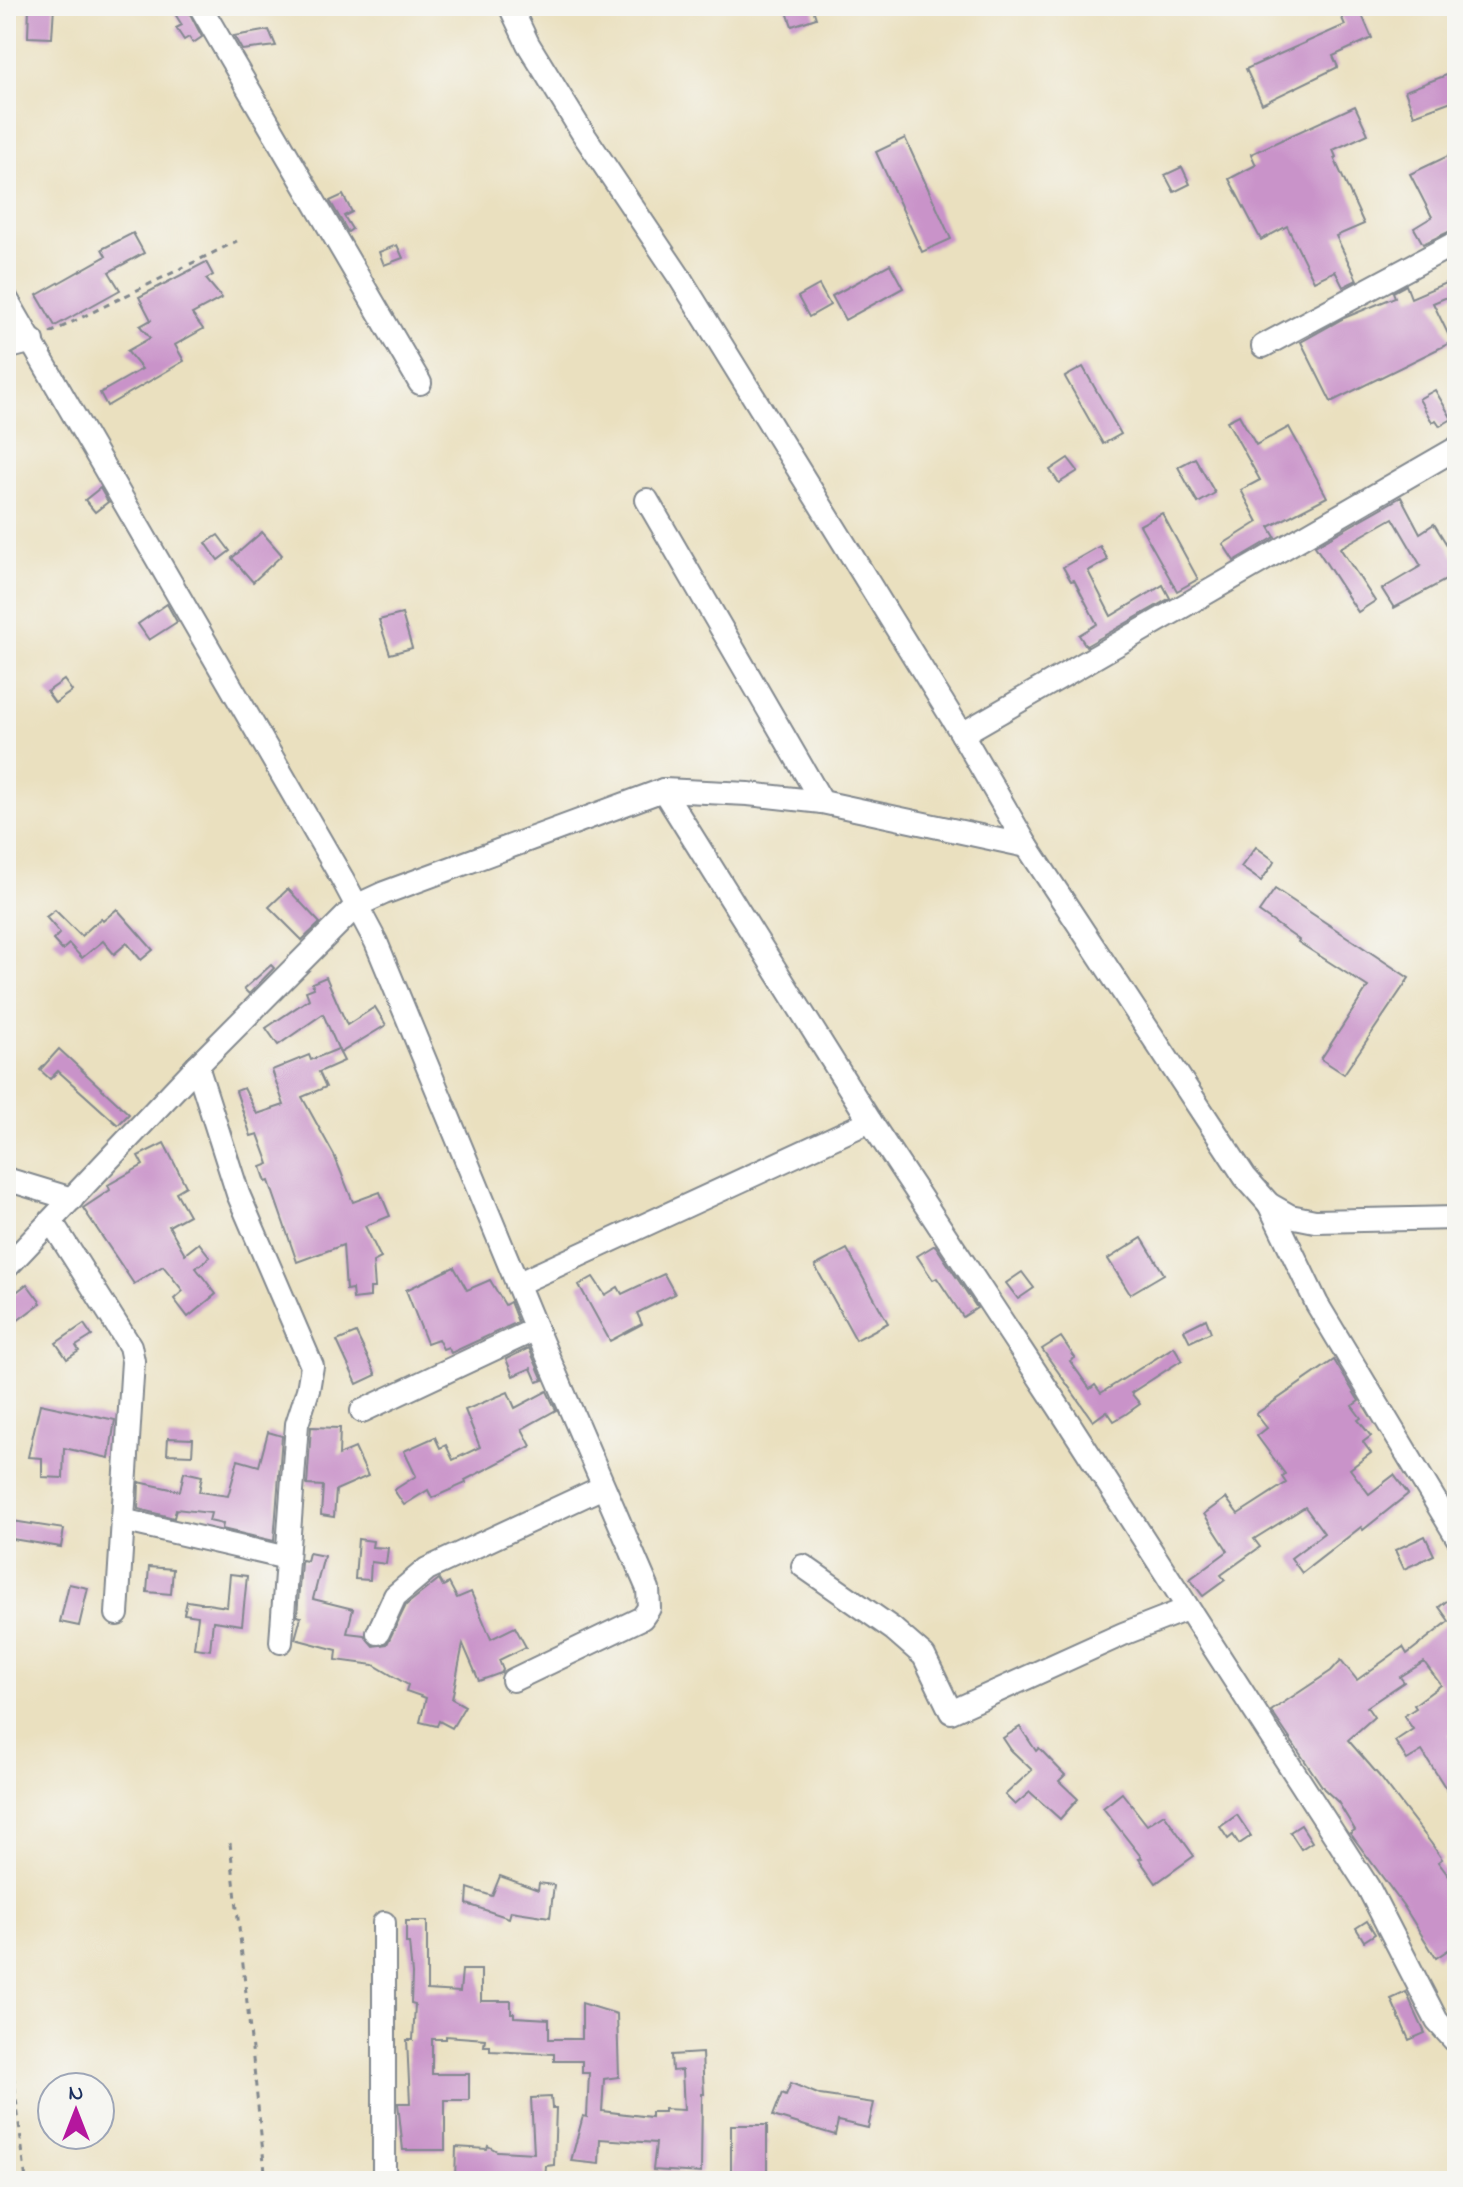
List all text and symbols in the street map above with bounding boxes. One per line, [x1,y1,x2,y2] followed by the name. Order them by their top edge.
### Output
[36,2071,116,2151] north arrow
[69,2078,83,2110] text: N

